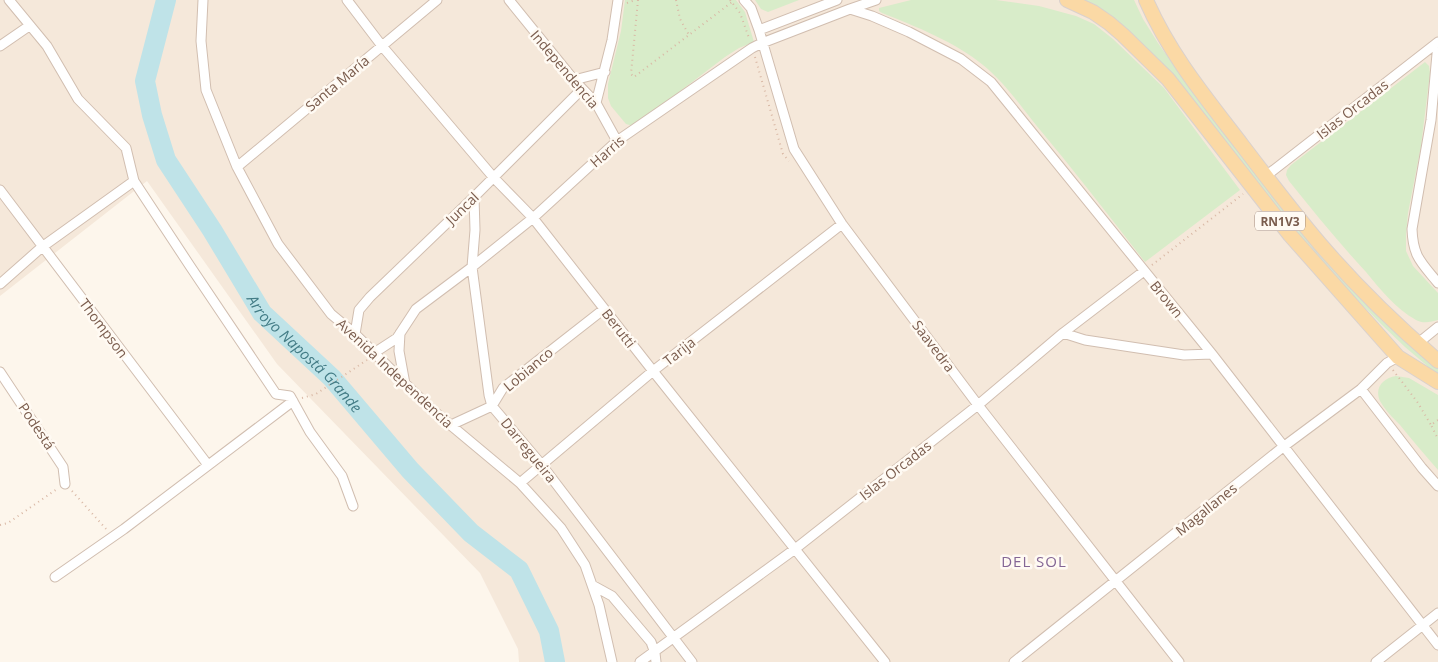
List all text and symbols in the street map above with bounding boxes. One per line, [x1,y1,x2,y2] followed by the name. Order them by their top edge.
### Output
[527,26,603,112] street label: Independencia
[301,51,373,115] street label: Santa María
[1312,75,1392,143] street label: Islas Orcadas
[586,131,628,171] street label: Harris
[440,188,483,230] street label: Juncal
[1255,212,1305,230] road number: RN1V3
[1146,276,1188,322] street label: Brown
[243,290,367,417] water label: Arroyo Napostá Grande
[75,294,133,362] street label: Thompson
[598,305,640,351] street label: Berutti
[333,314,457,432] street label: Avenida Independencia
[908,316,960,376] street label: Saavedra
[659,332,699,370] street label: Tarija
[499,343,557,395] street label: Lobianco
[14,399,60,453] street label: Podestá
[497,414,561,486] street label: Darregueira
[855,436,935,504] street label: Islas Orcadas
[1171,478,1241,540] street label: Magallanes
[1001,551,1067,571] district label: DEL SOL

